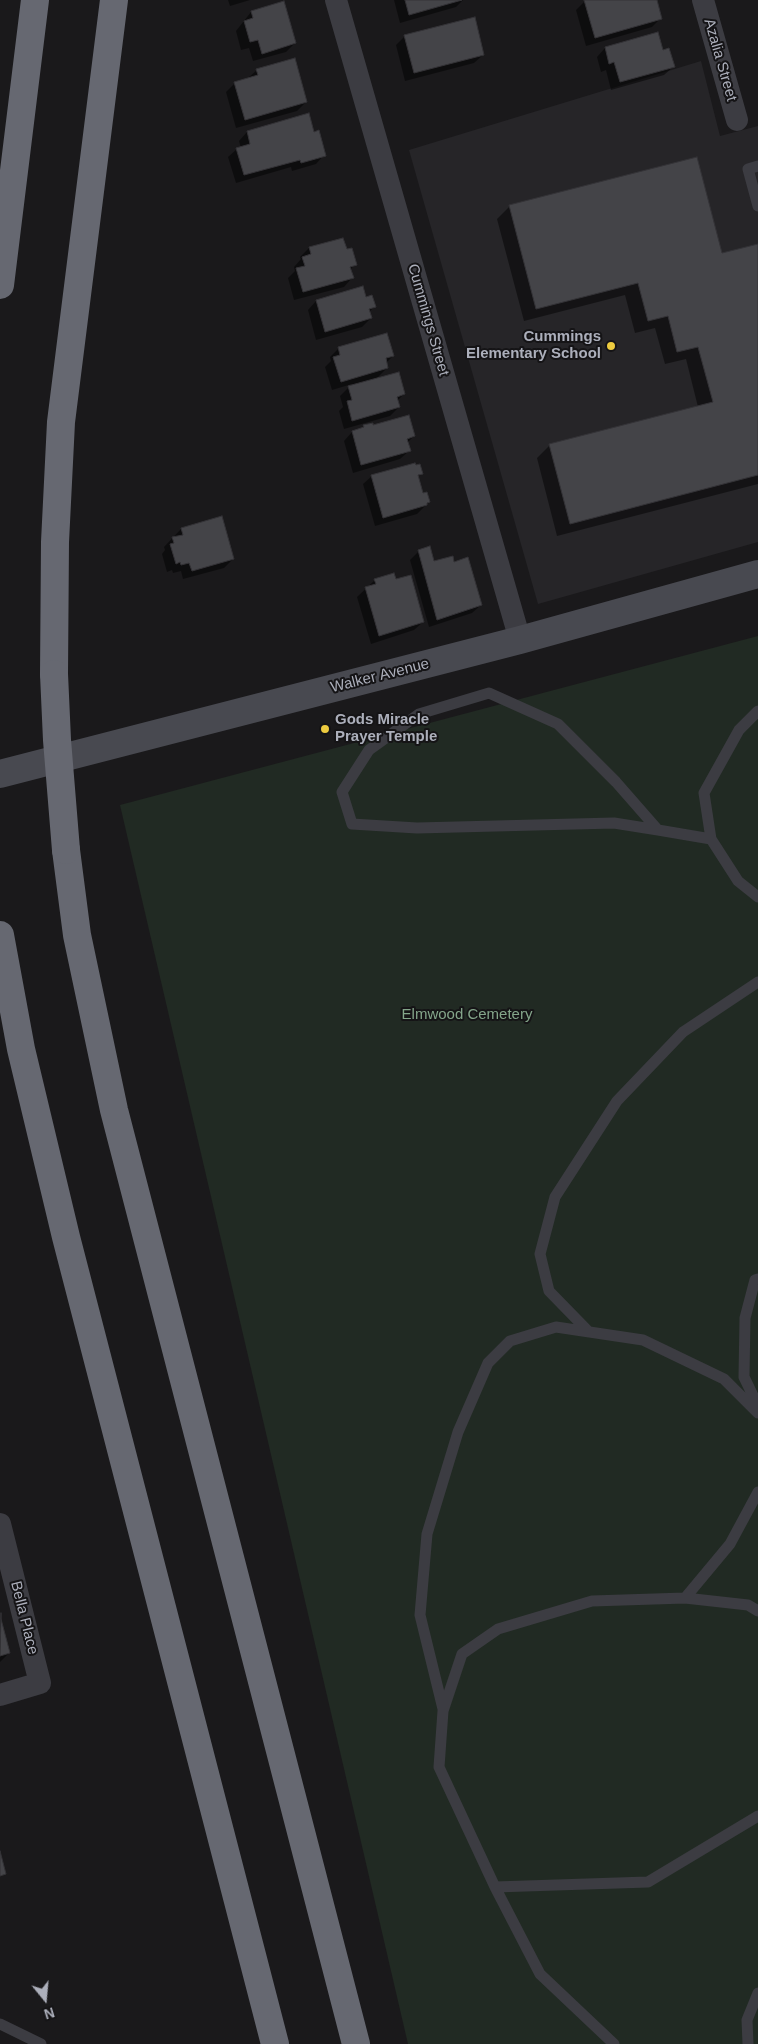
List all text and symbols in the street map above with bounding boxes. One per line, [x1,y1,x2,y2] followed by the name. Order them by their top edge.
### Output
[700,17,740,103] street label: Azalia Street
[403,262,453,378] street label: Cummings Street
[466,328,601,363] place label: Cummings Elementary School
[605,340,617,352] marker: Cummings Elementary School
[329,655,431,697] street label: Walker Avenue
[335,711,437,746] place label: Gods Miracle Prayer Temple
[319,723,331,735] marker: Gods Miracle Prayer Temple
[402,1006,532,1024] park label: Elmwood Cemetery
[6,1579,42,1657] street label: Bella Place
[20,1974,70,2024] north arrow
[42,2004,57,2022] text: N

